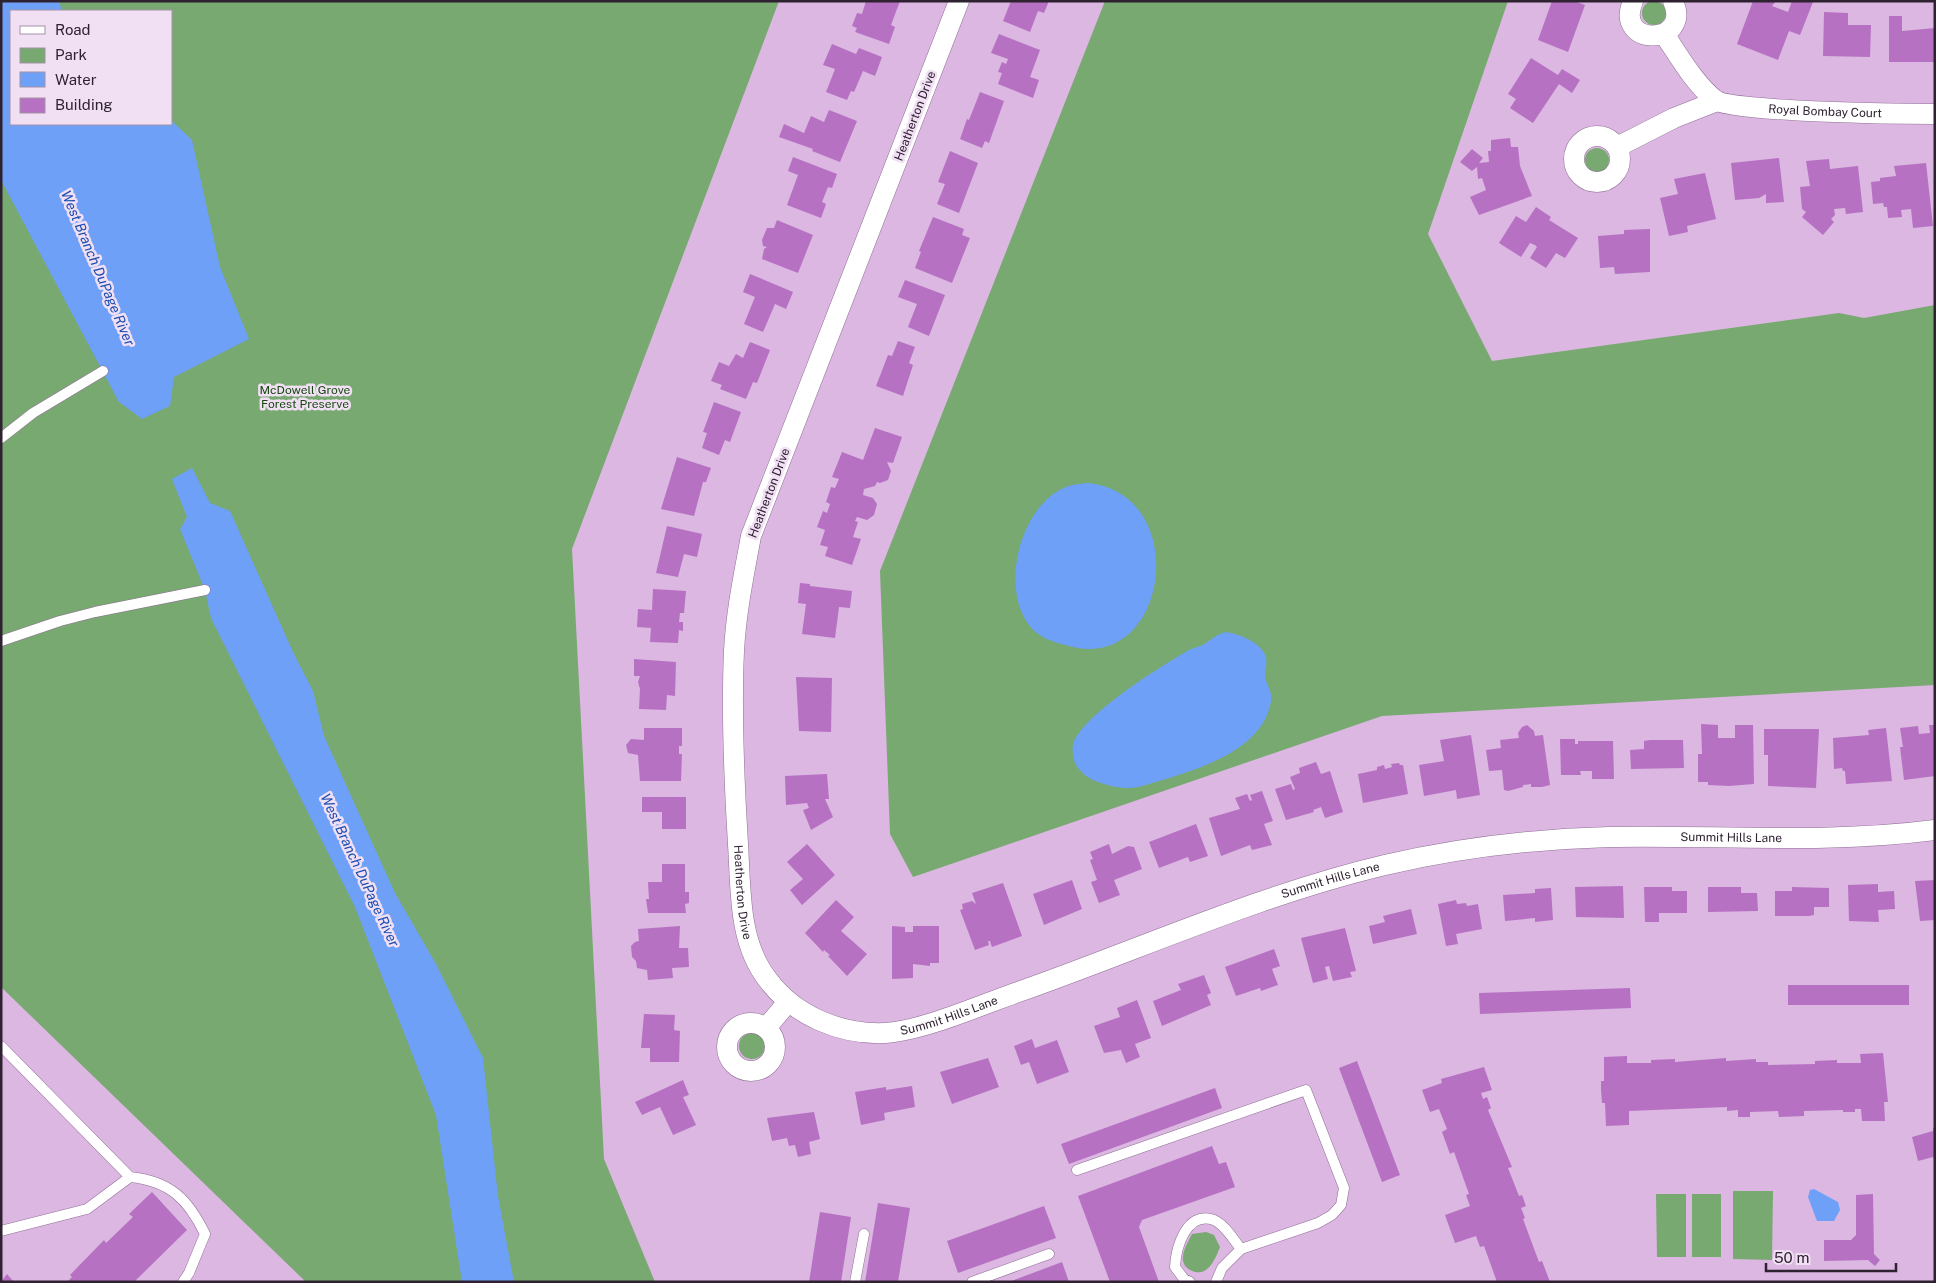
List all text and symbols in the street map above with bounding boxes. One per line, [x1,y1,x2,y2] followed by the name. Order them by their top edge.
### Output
[10,10,172,125] legend
[55,21,91,38] text: Road
[55,46,87,63] text: Park
[891,69,939,163] street label: Heatherton Drive
[55,71,97,88] text: Water
[55,96,113,113] text: Building
[1768,102,1883,120] street label: Royal Bombay Court
[58,188,138,349] water label: West Branch DuPage River
[260,383,351,411] park label: McDowell Grove Forest Preserve
[745,446,793,540] street label: Heatherton Drive
[317,791,403,950] water label: West Branch DuPage River
[1680,830,1782,845] street label: Summit Hills Lane
[731,844,755,941] street label: Heatherton Drive
[1279,860,1381,901] street label: Summit Hills Lane
[899,993,1000,1038] street label: Summit Hills Lane
[1766,1240,1896,1272] scale bar
[1774,1249,1809,1266] text: 50 m

